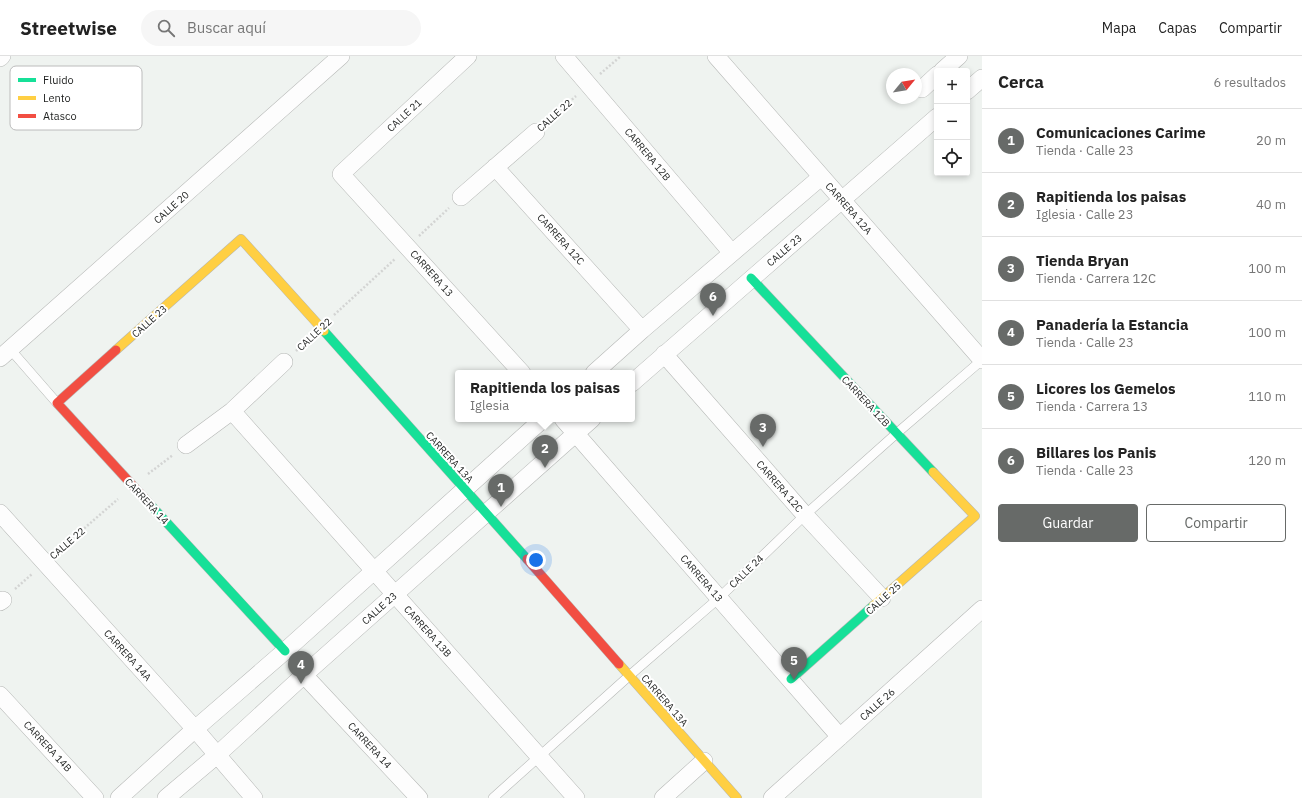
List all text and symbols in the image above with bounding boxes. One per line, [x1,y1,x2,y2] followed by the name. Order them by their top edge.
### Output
[141,10,421,46] search box
[20,16,117,40] text: Streetwise
[155,17,177,39] icon: search
[187,18,266,37] text: Buscar aquí
[1102,19,1136,37] text: Mapa
[1158,19,1197,37] text: Capas
[1219,19,1282,37] text: Compartir
[10,66,142,130] legend
[886,68,922,104] north arrow
[934,68,970,176] map controls
[934,68,970,104] button: +
[998,71,1044,93] text: Cerca
[43,73,74,87] text: Fluido
[1213,74,1286,91] text: 6 resultados
[43,91,71,105] text: Lento
[384,96,424,135] street label: CALLE 21
[534,96,575,135] street label: CALLE 22
[934,104,970,140] button: −
[43,109,77,123] text: Atasco
[1036,123,1206,142] text: Comunicaciones Carime
[622,125,673,183] street label: CARRERA 12B
[1007,132,1015,149] text: 1
[1256,132,1286,149] text: 20 m
[934,140,970,176] button: locate
[1036,142,1134,159] text: Tienda · Calle 23
[822,180,875,237] street label: CARRERA 12A
[1036,187,1186,206] text: Rapitienda los paisas
[151,188,192,227] street label: CALLE 20
[1007,196,1015,213] text: 2
[1256,196,1286,213] text: 40 m
[1036,206,1133,223] text: Iglesia · Calle 23
[534,211,587,268] street label: CARRERA 12C
[764,231,805,269] street label: CALLE 23
[407,247,456,299] street label: CARRERA 13
[1036,251,1129,270] text: Tienda Bryan
[1007,260,1015,277] text: 3
[1248,260,1286,277] text: 100 m
[1036,270,1156,287] text: Tienda · Carrera 12C
[700,283,726,316] pin: 6
[129,302,170,341] street label: CALLE 23
[294,315,334,354] street label: CALLE 22
[1036,315,1189,334] text: Panadería la Estancia
[1007,324,1015,341] text: 4
[1248,324,1286,341] text: 100 m
[1036,334,1134,351] text: Tienda · Calle 23
[455,370,635,422] popup
[839,373,893,430] street label: CARRERA 12B
[470,378,620,397] text: Rapitienda los paisas
[1036,379,1176,398] text: Licores los Gemelos
[1007,388,1015,405] text: 5
[1248,388,1286,405] text: 110 m
[470,397,509,414] text: Iglesia
[1036,398,1148,415] text: Tienda · Carrera 13
[750,414,776,447] pin: 3
[423,429,477,486] street label: CARRERA 13A
[532,435,558,468] pin: 2
[1036,443,1156,462] text: Billares los Panis
[1007,452,1015,469] text: 6
[1248,452,1286,469] text: 120 m
[754,458,806,515] street label: CARRERA 12C
[1036,462,1134,479] text: Tienda · Calle 23
[488,474,514,507] pin: 1
[122,476,171,527] street label: CARRERA 14
[998,504,1138,542] button: Guardar
[1146,504,1286,542] button: Compartir
[47,524,88,562] street label: CALLE 22
[526,550,546,570] your location
[678,552,726,605] street label: CARRERA 13
[726,552,766,591] street label: CALLE 24
[863,579,904,618] street label: CALLE 25
[359,589,400,628] street label: CALLE 23
[401,603,454,660] street label: CARRERA 13B
[101,627,155,684] street label: CARRERA 14A
[781,647,807,680] pin: 5
[288,651,314,684] pin: 4
[638,672,691,729] street label: CARRERA 13A
[857,685,898,724] street label: CALLE 26
[21,718,75,775] street label: CARRERA 14B
[345,720,394,771] street label: CARRERA 14

